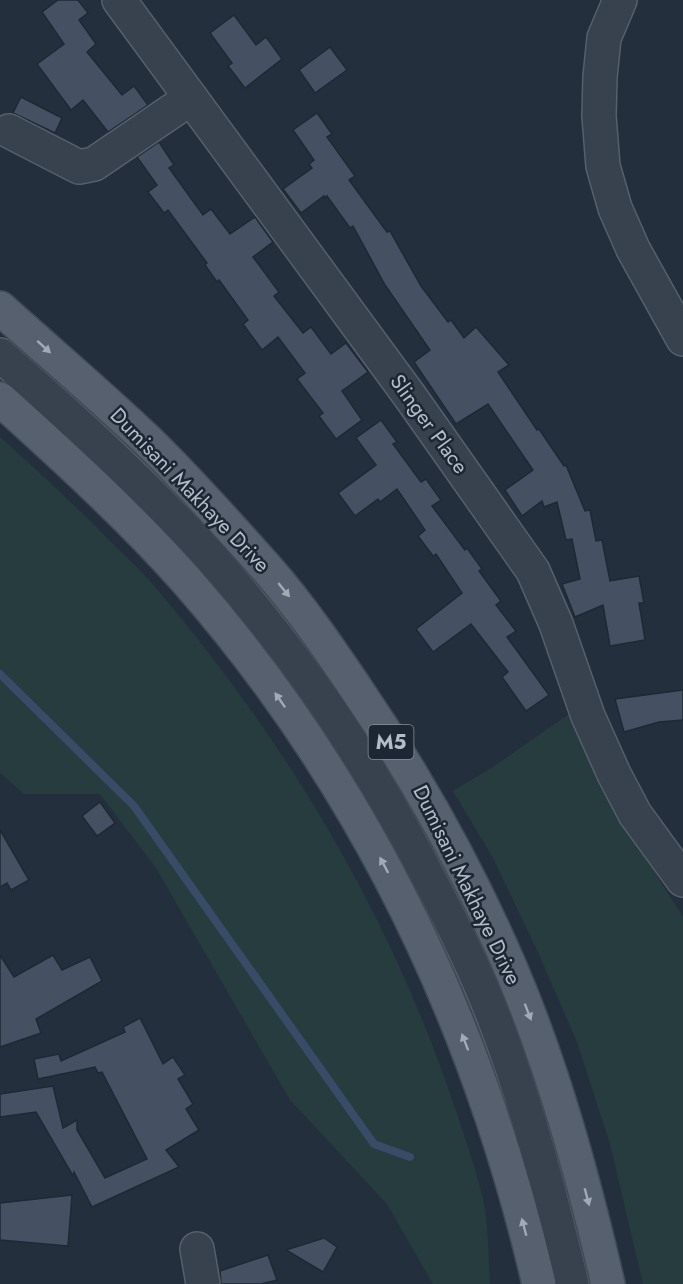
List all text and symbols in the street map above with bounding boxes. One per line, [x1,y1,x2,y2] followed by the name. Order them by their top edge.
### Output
[36,340,51,354] one-way arrow
[383,368,475,480] street label: Slinger Place
[103,401,277,579] street label: Dumisani Makhaye Drive
[278,582,291,598] one-way arrow
[274,692,286,708] one-way arrow
[368,725,414,759] road number: M5
[406,780,528,990] street label: Dumisani Makhaye Drive
[379,856,389,873] one-way arrow
[523,1003,533,1021] one-way arrow
[460,1032,470,1050] one-way arrow
[583,1189,592,1207] one-way arrow
[519,1218,528,1236] one-way arrow

